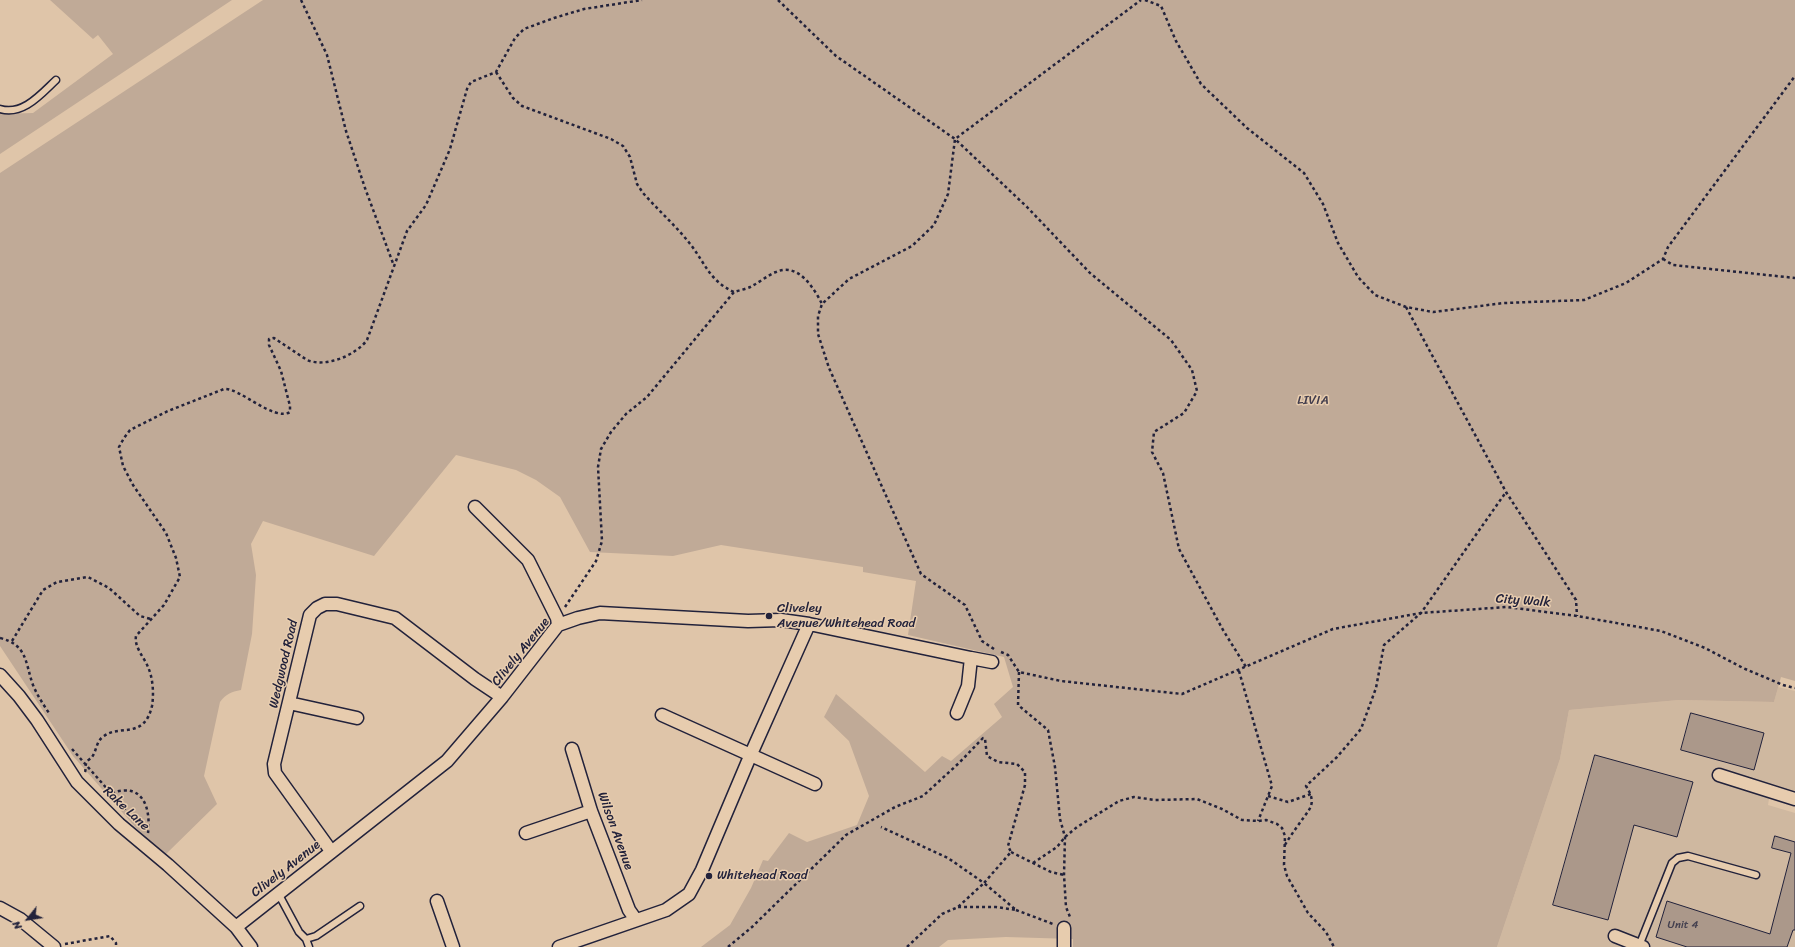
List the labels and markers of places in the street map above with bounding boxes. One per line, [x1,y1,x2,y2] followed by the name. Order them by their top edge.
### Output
[777,601,915,632] place label: Cliveley Avenue/Whitehead Road
[764,611,774,621] marker: Cliveley Avenue/Whitehead Road
[717,868,807,884] place label: Whitehead Road
[704,871,714,881] marker: Whitehead Road

